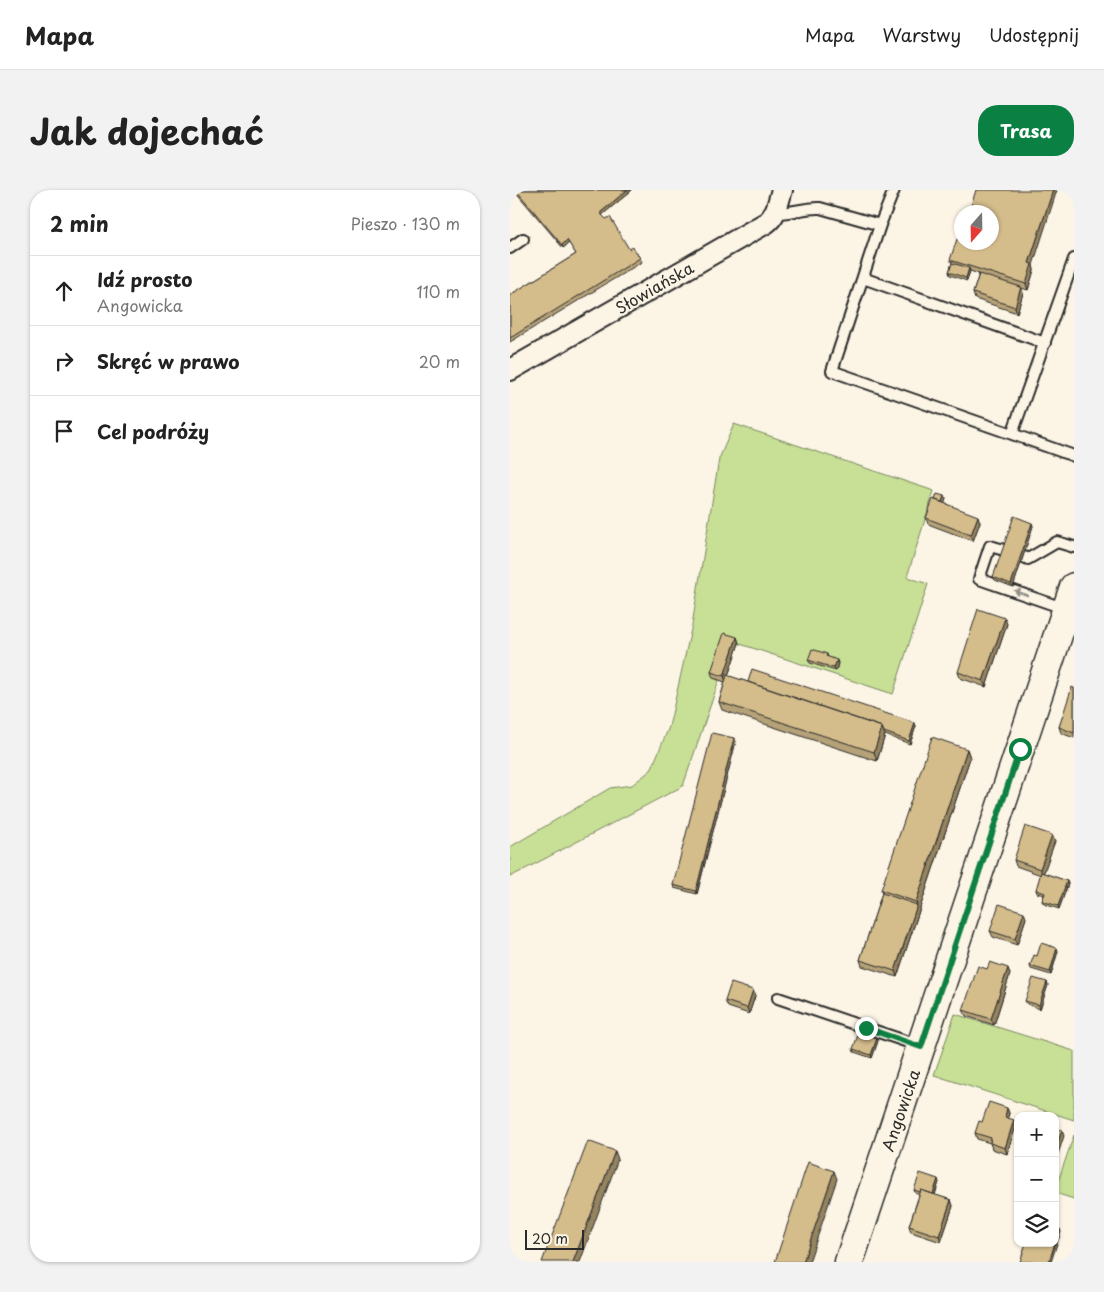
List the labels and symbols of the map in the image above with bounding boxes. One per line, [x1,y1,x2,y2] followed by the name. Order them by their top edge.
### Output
[954,205,999,250] north arrow
[610,255,698,319] street label: Słowiańska
[1013,589,1028,597] one-way arrow
[1009,738,1032,761] route start
[855,1017,878,1040] route end
[875,1066,925,1154] street label: Angowicka
[525,1227,584,1250] scale bar

